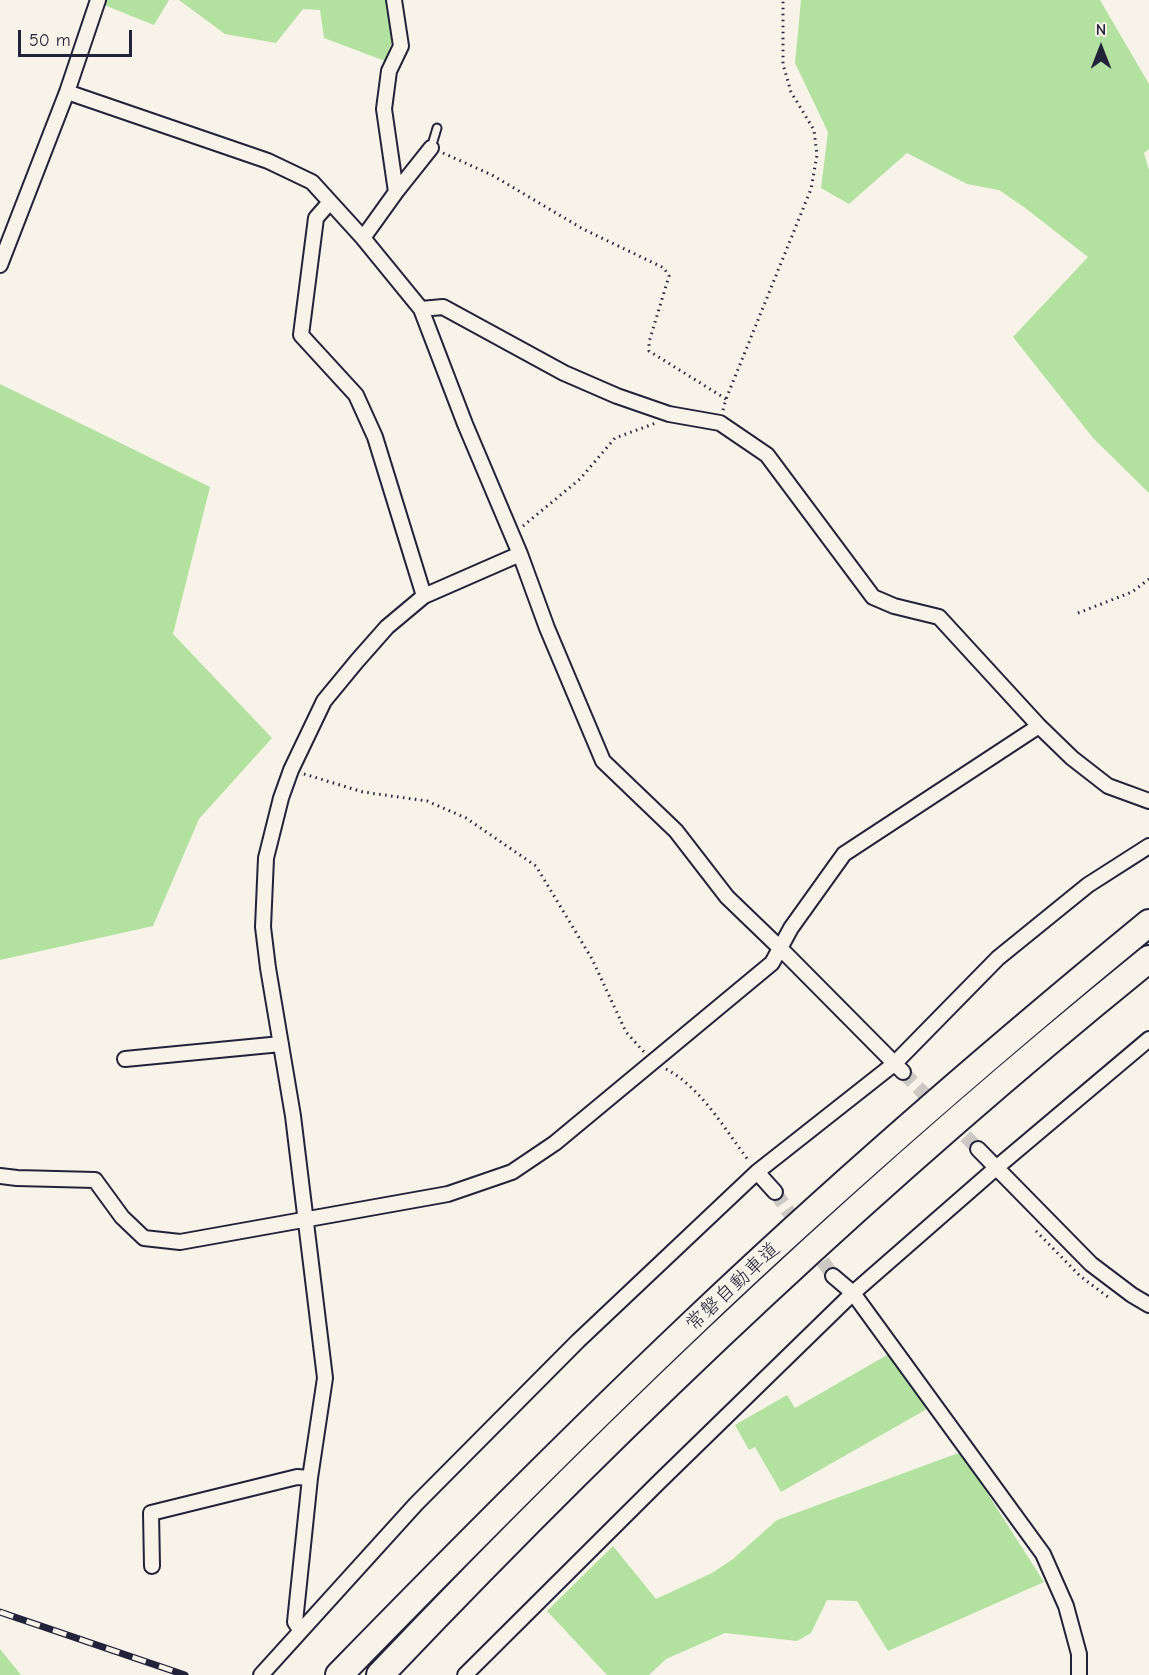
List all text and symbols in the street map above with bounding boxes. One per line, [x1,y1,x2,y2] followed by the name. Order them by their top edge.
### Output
[21,18,135,56] scale bar
[1071,18,1131,78] north arrow
[1096,21,1106,39] text: N
[29,30,71,51] text: 50 m
[681,1237,785,1337] street label: 常磐自動車道

